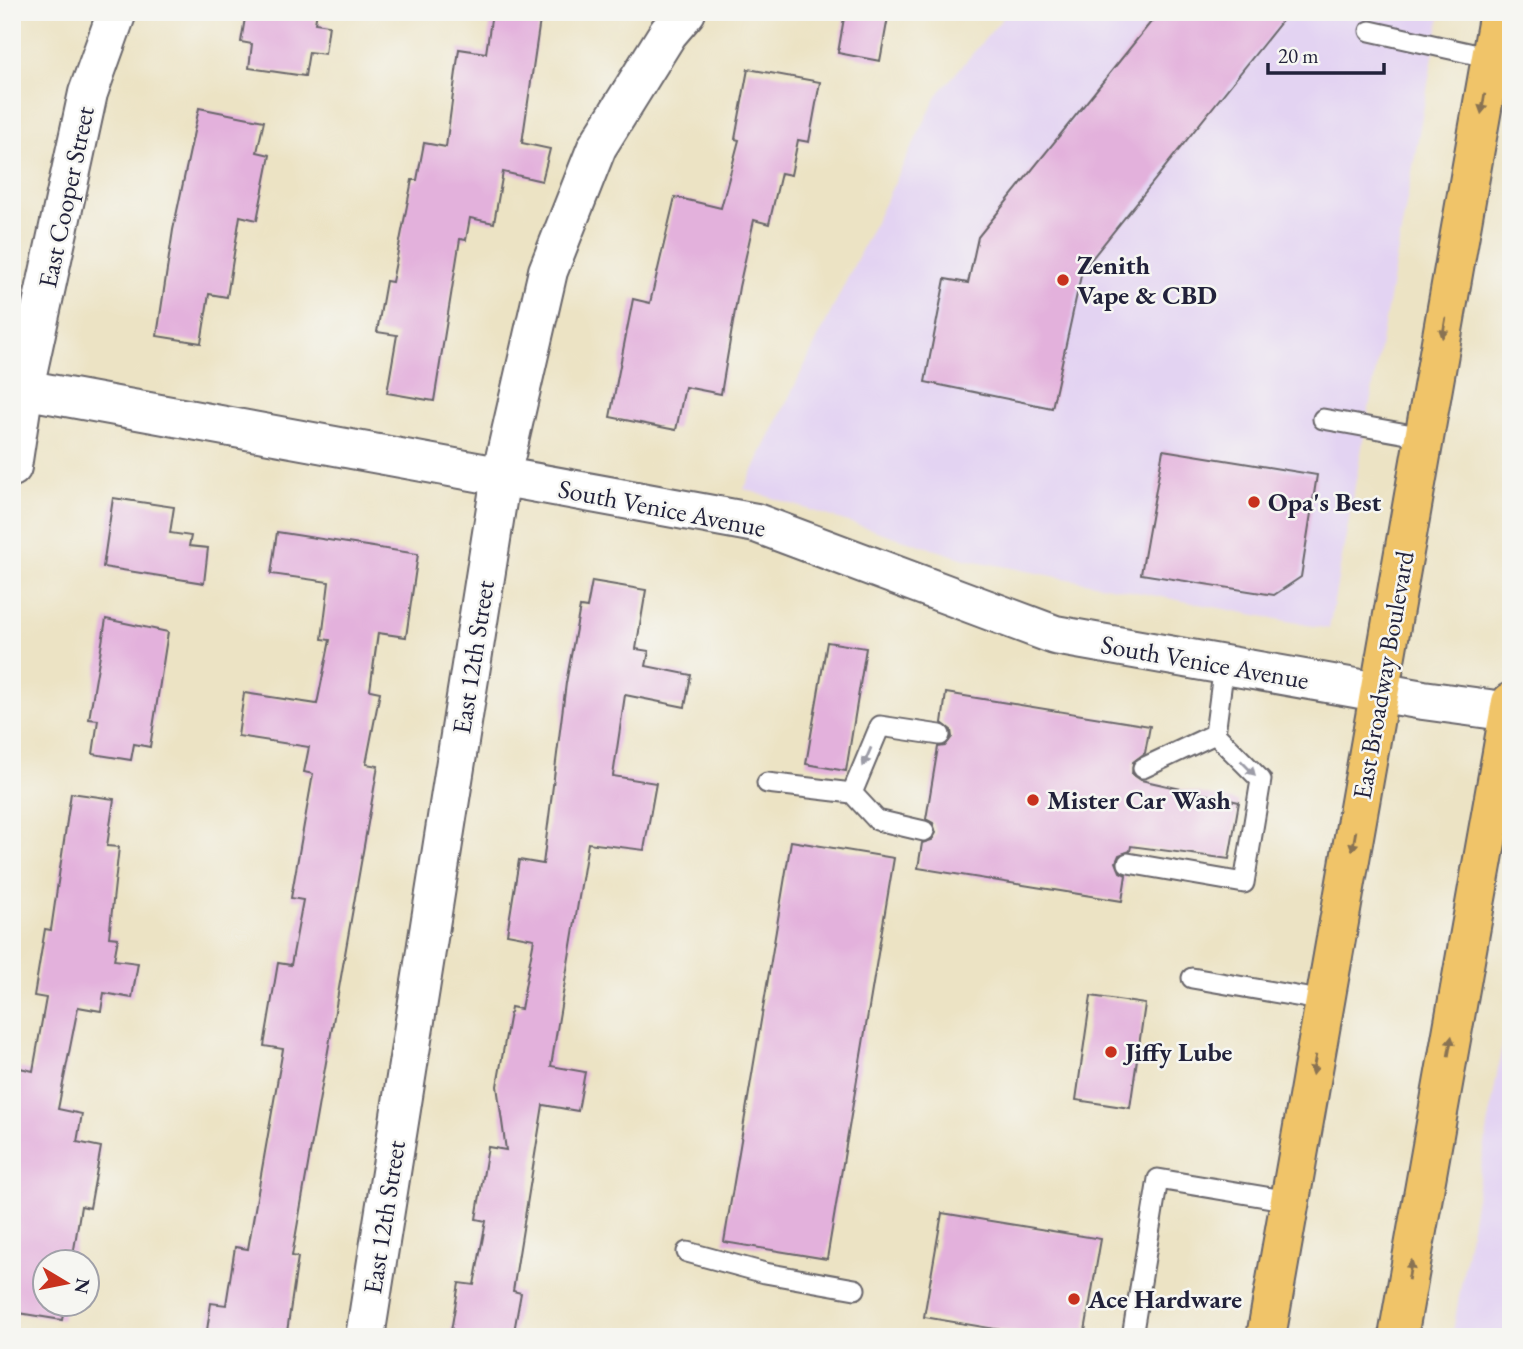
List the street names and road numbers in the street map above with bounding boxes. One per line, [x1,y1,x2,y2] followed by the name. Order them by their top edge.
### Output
[30,103,102,291] street label: East Cooper Street
[555,471,769,545] street label: South Venice Avenue
[1344,547,1422,802] street label: East Broadway Boulevard
[444,578,502,736] street label: East 12th Street
[1098,627,1312,697] street label: South Venice Avenue
[355,1138,413,1296] street label: East 12th Street

